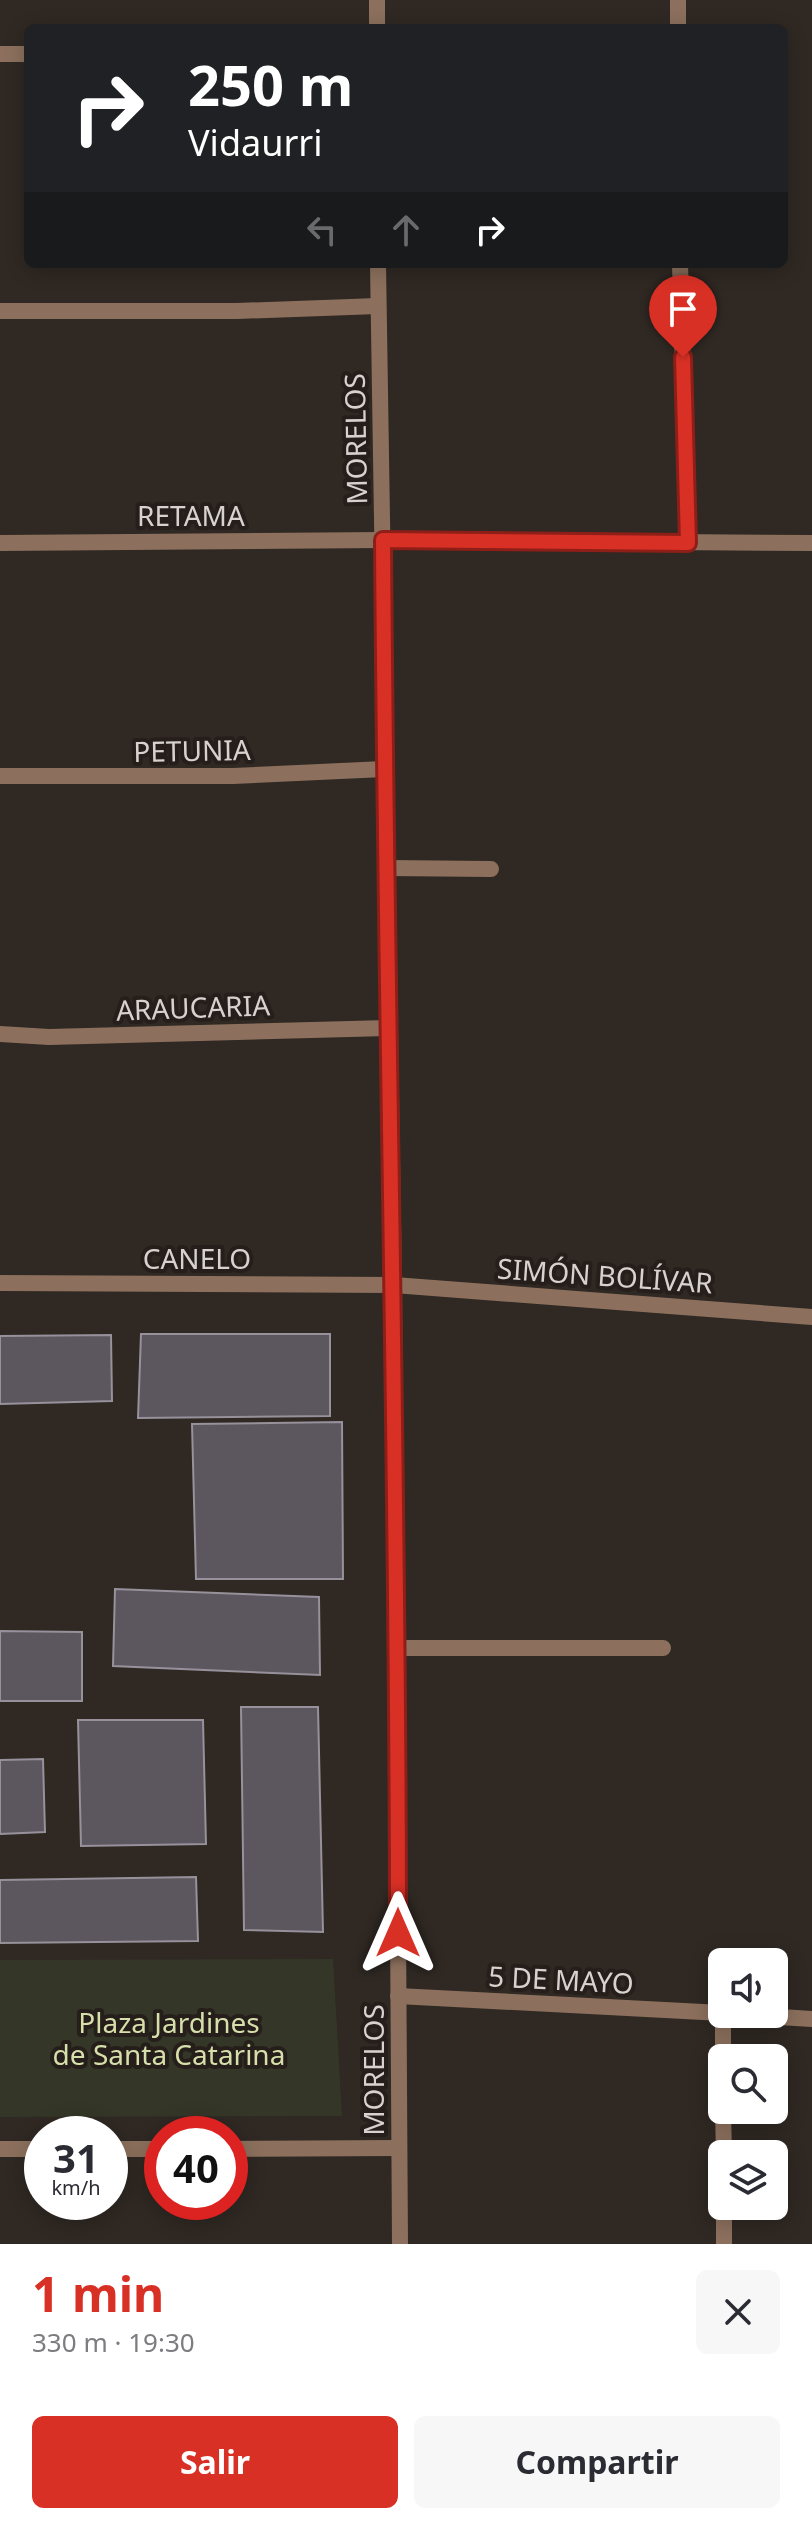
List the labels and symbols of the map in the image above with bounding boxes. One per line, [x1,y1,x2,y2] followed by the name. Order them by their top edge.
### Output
[649,275,717,357] pin
[335,373,375,505] street label: MORELOS
[137,496,245,534] street label: RETAMA
[133,730,251,770] street label: PETUNIA
[115,985,271,1029] street label: ARAUCARIA
[143,1239,251,1277] street label: CANELO
[496,1249,714,1301] street label: SIMÓN BOLÍVAR
[356,1891,440,1975] position arrow
[487,1956,635,2002] street label: 5 DE MAYO
[53,2003,285,2073] park label: Plaza Jardines de Santa Catarina
[354,2004,392,2136] street label: MORELOS
[144,2116,248,2220] speed limit sign: 40

